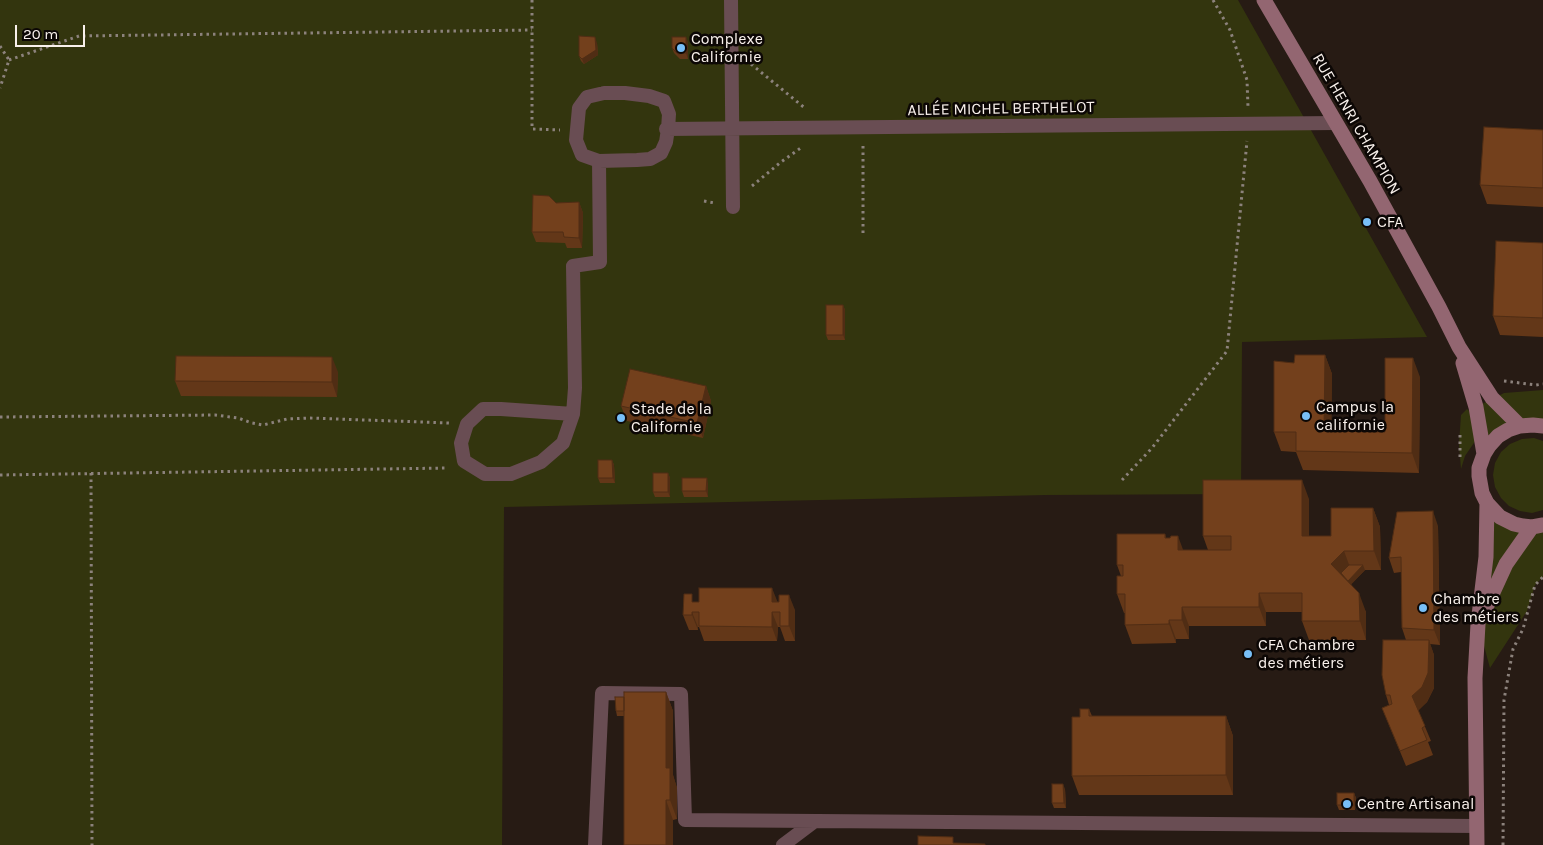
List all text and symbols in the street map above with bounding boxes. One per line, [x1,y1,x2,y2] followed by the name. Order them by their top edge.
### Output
[18,15,88,47] scale bar
[23,25,58,43] text: 20 m
[691,29,763,67] place label: Complexe Californie
[675,42,687,54] marker: Complexe Californie
[1308,50,1404,198] street label: RUE HENRI CHAMPION
[907,98,1095,120] street label: ALLÉE MICHEL BERTHELOT
[1377,212,1403,232] place label: CFA
[1361,216,1373,228] marker: CFA
[1316,397,1394,435] place label: Campus la californie
[631,399,712,437] place label: Stade de la Californie
[1300,410,1312,422] marker: Campus la californie
[615,412,627,424] marker: Stade de la Californie
[1433,589,1519,627] place label: Chambre des métiers
[1417,602,1429,614] marker: Chambre des métiers
[1258,635,1355,673] place label: CFA Chambre des métiers
[1242,648,1254,660] marker: CFA Chambre des métiers
[1357,794,1474,814] place label: Centre Artisanal
[1341,798,1353,810] marker: Centre Artisanal

